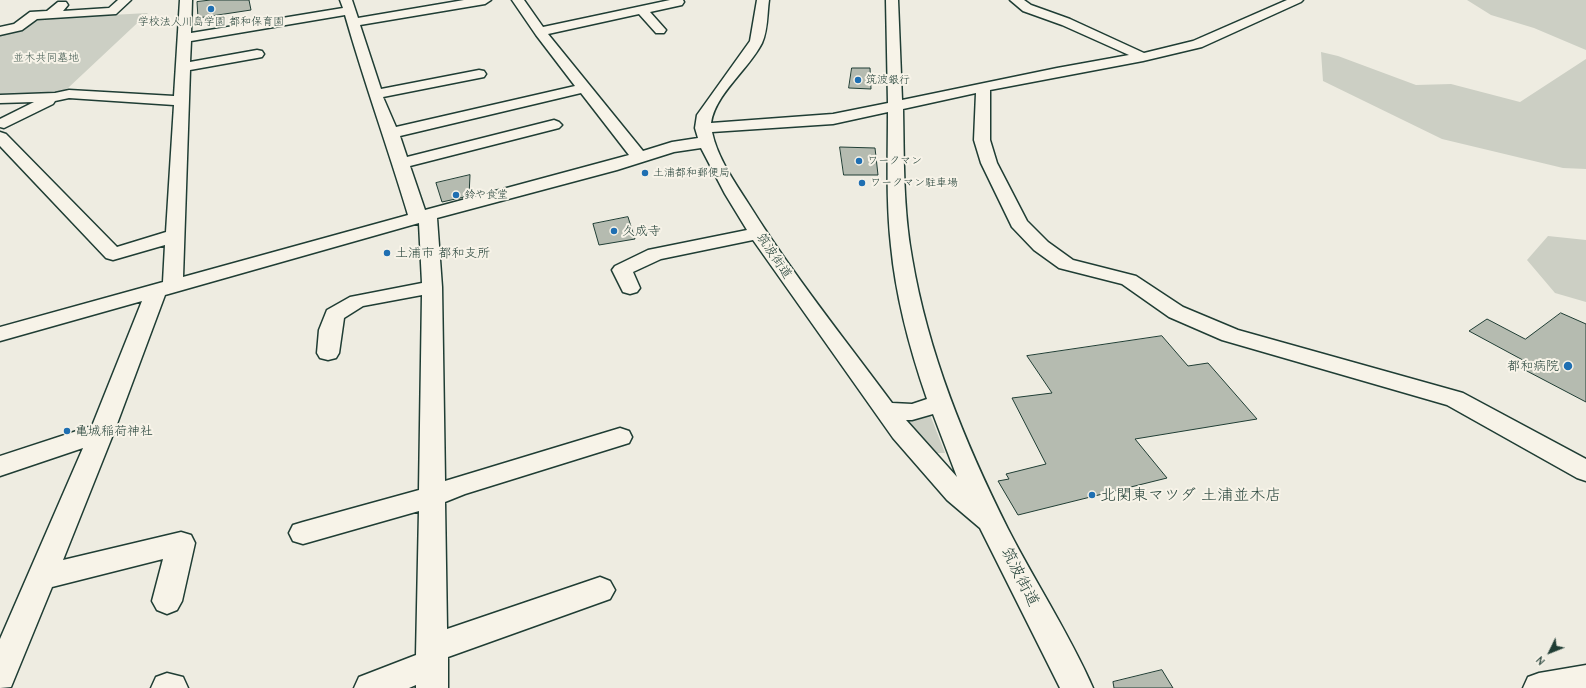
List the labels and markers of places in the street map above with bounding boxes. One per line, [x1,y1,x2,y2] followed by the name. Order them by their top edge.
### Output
[206,4,216,14] marker: 学校法人川島学園 都和保育園
[138,15,284,29] place label: 学校法人川島学園 都和保育園
[866,73,910,87] place label: 筑波銀行
[853,75,863,85] marker: 筑波銀行
[867,154,922,168] place label: ワークマン
[854,156,864,166] marker: ワークマン
[653,166,730,180] place label: 土浦都和郵便局
[640,168,650,178] marker: 土浦都和郵便局
[870,176,958,190] place label: ワークマン駐車場
[857,178,867,188] marker: ワークマン駐車場
[464,188,508,202] place label: 鈴や食堂
[451,190,461,200] marker: 鈴や食堂
[622,223,661,239] place label: 久成寺
[609,226,619,236] marker: 久成寺
[395,245,490,261] place label: 土浦市 都和支所
[382,248,392,258] marker: 土浦市 都和支所
[1507,358,1559,374] place label: 都和病院
[1562,360,1574,372] marker: 都和病院
[75,423,153,439] place label: 亀城稲荷神社
[62,426,72,436] marker: 亀城稲荷神社
[1100,485,1281,505] place label: 北関東マツダ 土浦並木店
[1087,490,1097,500] marker: 北関東マツダ 土浦並木店

